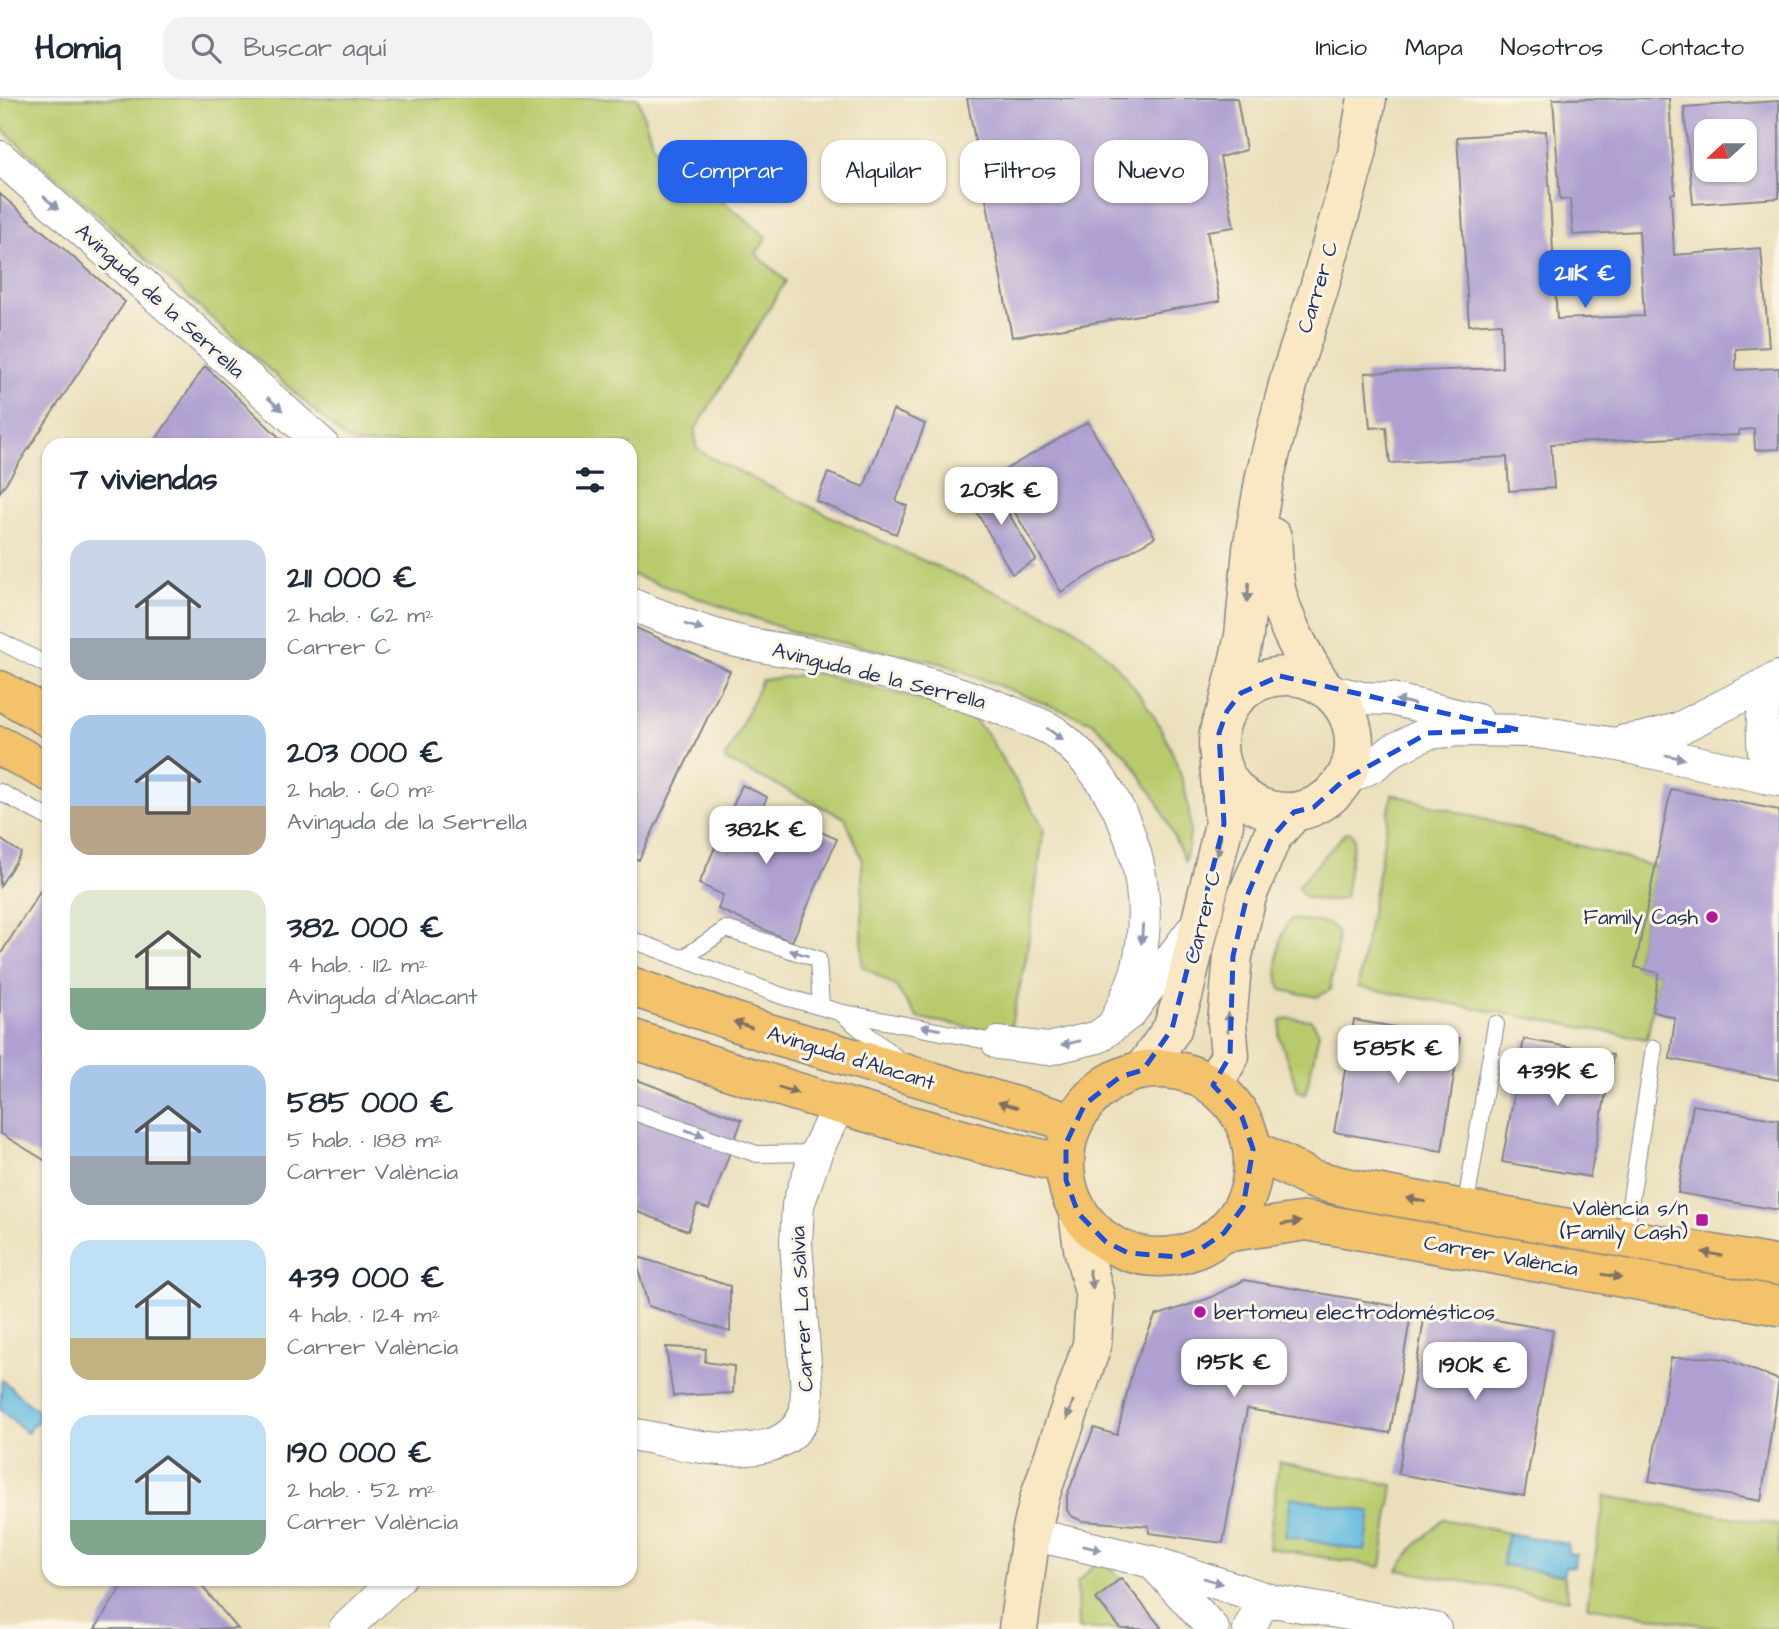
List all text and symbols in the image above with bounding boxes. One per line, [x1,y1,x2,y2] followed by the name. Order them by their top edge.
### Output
[163,17,653,80] search box
[35,25,121,71] text: Homiq
[187,29,225,67] icon: search
[243,30,386,66] text: Buscar aquí
[1315,31,1367,65] text: Inicio
[1405,31,1463,65] text: Mapa
[1501,31,1603,65] text: Nosotros
[1641,31,1744,65] text: Contacto
[1694,119,1757,182] north arrow
[1694,119,1757,182] map controls
[658,140,807,203] chip: Comprar
[821,140,946,203] chip: Alquilar
[960,140,1080,203] chip: Filtros
[1094,140,1208,203] chip: Nuevo
[42,195,60,211] one-way arrow
[68,217,251,387] street label: Avinguda de la Serrella
[1290,237,1346,337] street label: Carrer C
[1528,250,1642,310] pin: 211K €
[1555,257,1615,289] text: 211K €
[266,396,284,412] one-way arrow
[70,459,218,501] text: 7 viviendas
[571,461,609,499] icon: filters
[944,468,1058,527] pin: 203K €
[961,474,1041,506] text: 203K €
[287,557,417,599] text: 211 000 €
[126,568,210,652] icon: home
[1243,581,1254,603] one-way arrow
[287,599,434,631] text: 2 hab. · 62 m²
[684,623,705,633] one-way arrow
[287,631,391,663] text: Carrer C
[769,635,989,719] street label: Avinguda de la Serrella
[1394,697,1416,708] one-way arrow
[1046,727,1064,741] one-way arrow
[287,732,443,774] text: 203 000 €
[126,743,210,827] icon: home
[1664,752,1686,763] one-way arrow
[287,774,435,806] text: 2 hab. · 60 m²
[287,806,527,838] text: Avinguda de la Serrella
[709,806,823,866] pin: 382K €
[725,813,807,845] text: 382K €
[1214,835,1225,857] one-way arrow
[1177,867,1229,967] street label: Carrer C
[1584,903,1699,934] place label: Family Cash
[287,907,444,949] text: 382 000 €
[1704,909,1720,925] marker: Family Cash
[126,918,210,1002] icon: home
[1136,923,1147,945] one-way arrow
[788,947,809,958] one-way arrow
[287,949,428,981] text: 4 hab. · 112 m²
[287,981,478,1013] text: Avinguda d'Alacant
[1222,1011,1234,1033] one-way arrow
[732,1019,753,1029] one-way arrow
[763,1019,939,1099] street label: Avinguda d'Alacant
[920,1023,942,1034] one-way arrow
[1341,1026,1455,1085] pin: 585K €
[1354,1032,1442,1064] text: 585K €
[1060,1038,1082,1049] one-way arrow
[1500,1048,1614,1108] pin: 439K €
[1516,1055,1598,1087] text: 439K €
[287,1082,454,1124] text: 585 000 €
[777,1085,798,1096] one-way arrow
[126,1093,210,1177] icon: home
[997,1099,1018,1109] one-way arrow
[287,1124,442,1156] text: 5 hab. · 188 m²
[684,1128,705,1139] one-way arrow
[287,1156,458,1188] text: Carrer València
[1405,1194,1427,1205] one-way arrow
[1560,1194,1688,1249] place label: València s/n (Family Cash)
[1694,1212,1710,1228] marker: València s/n (Family Cash)
[1280,1218,1302,1229] one-way arrow
[783,1225,821,1393] street label: Carrer La Sàlvia
[1422,1228,1581,1284] street label: Carrer València
[1701,1248,1723,1259] one-way arrow
[287,1257,444,1299] text: 439 000 €
[126,1268,210,1352] icon: home
[1086,1268,1097,1290] one-way arrow
[1601,1271,1623,1282] one-way arrow
[1214,1298,1495,1327] place label: bertomeu electrodomésticos
[287,1299,440,1331] text: 4 hab. · 124 m²
[1192,1304,1208,1320] marker: bertomeu electrodomésticos
[287,1331,458,1363] text: Carrer València
[1177,1340,1291,1399] pin: 195K €
[1418,1342,1532,1402] pin: 190K €
[1197,1346,1271,1378] text: 195K €
[1439,1349,1511,1381] text: 190K €
[1064,1400,1075,1421] one-way arrow
[287,1432,432,1474] text: 190 000 €
[126,1443,210,1527] icon: home
[287,1474,435,1506] text: 2 hab. · 52 m²
[287,1506,458,1538] text: Carrer València
[1081,1543,1103,1554] one-way arrow
[1203,1577,1224,1587] one-way arrow

